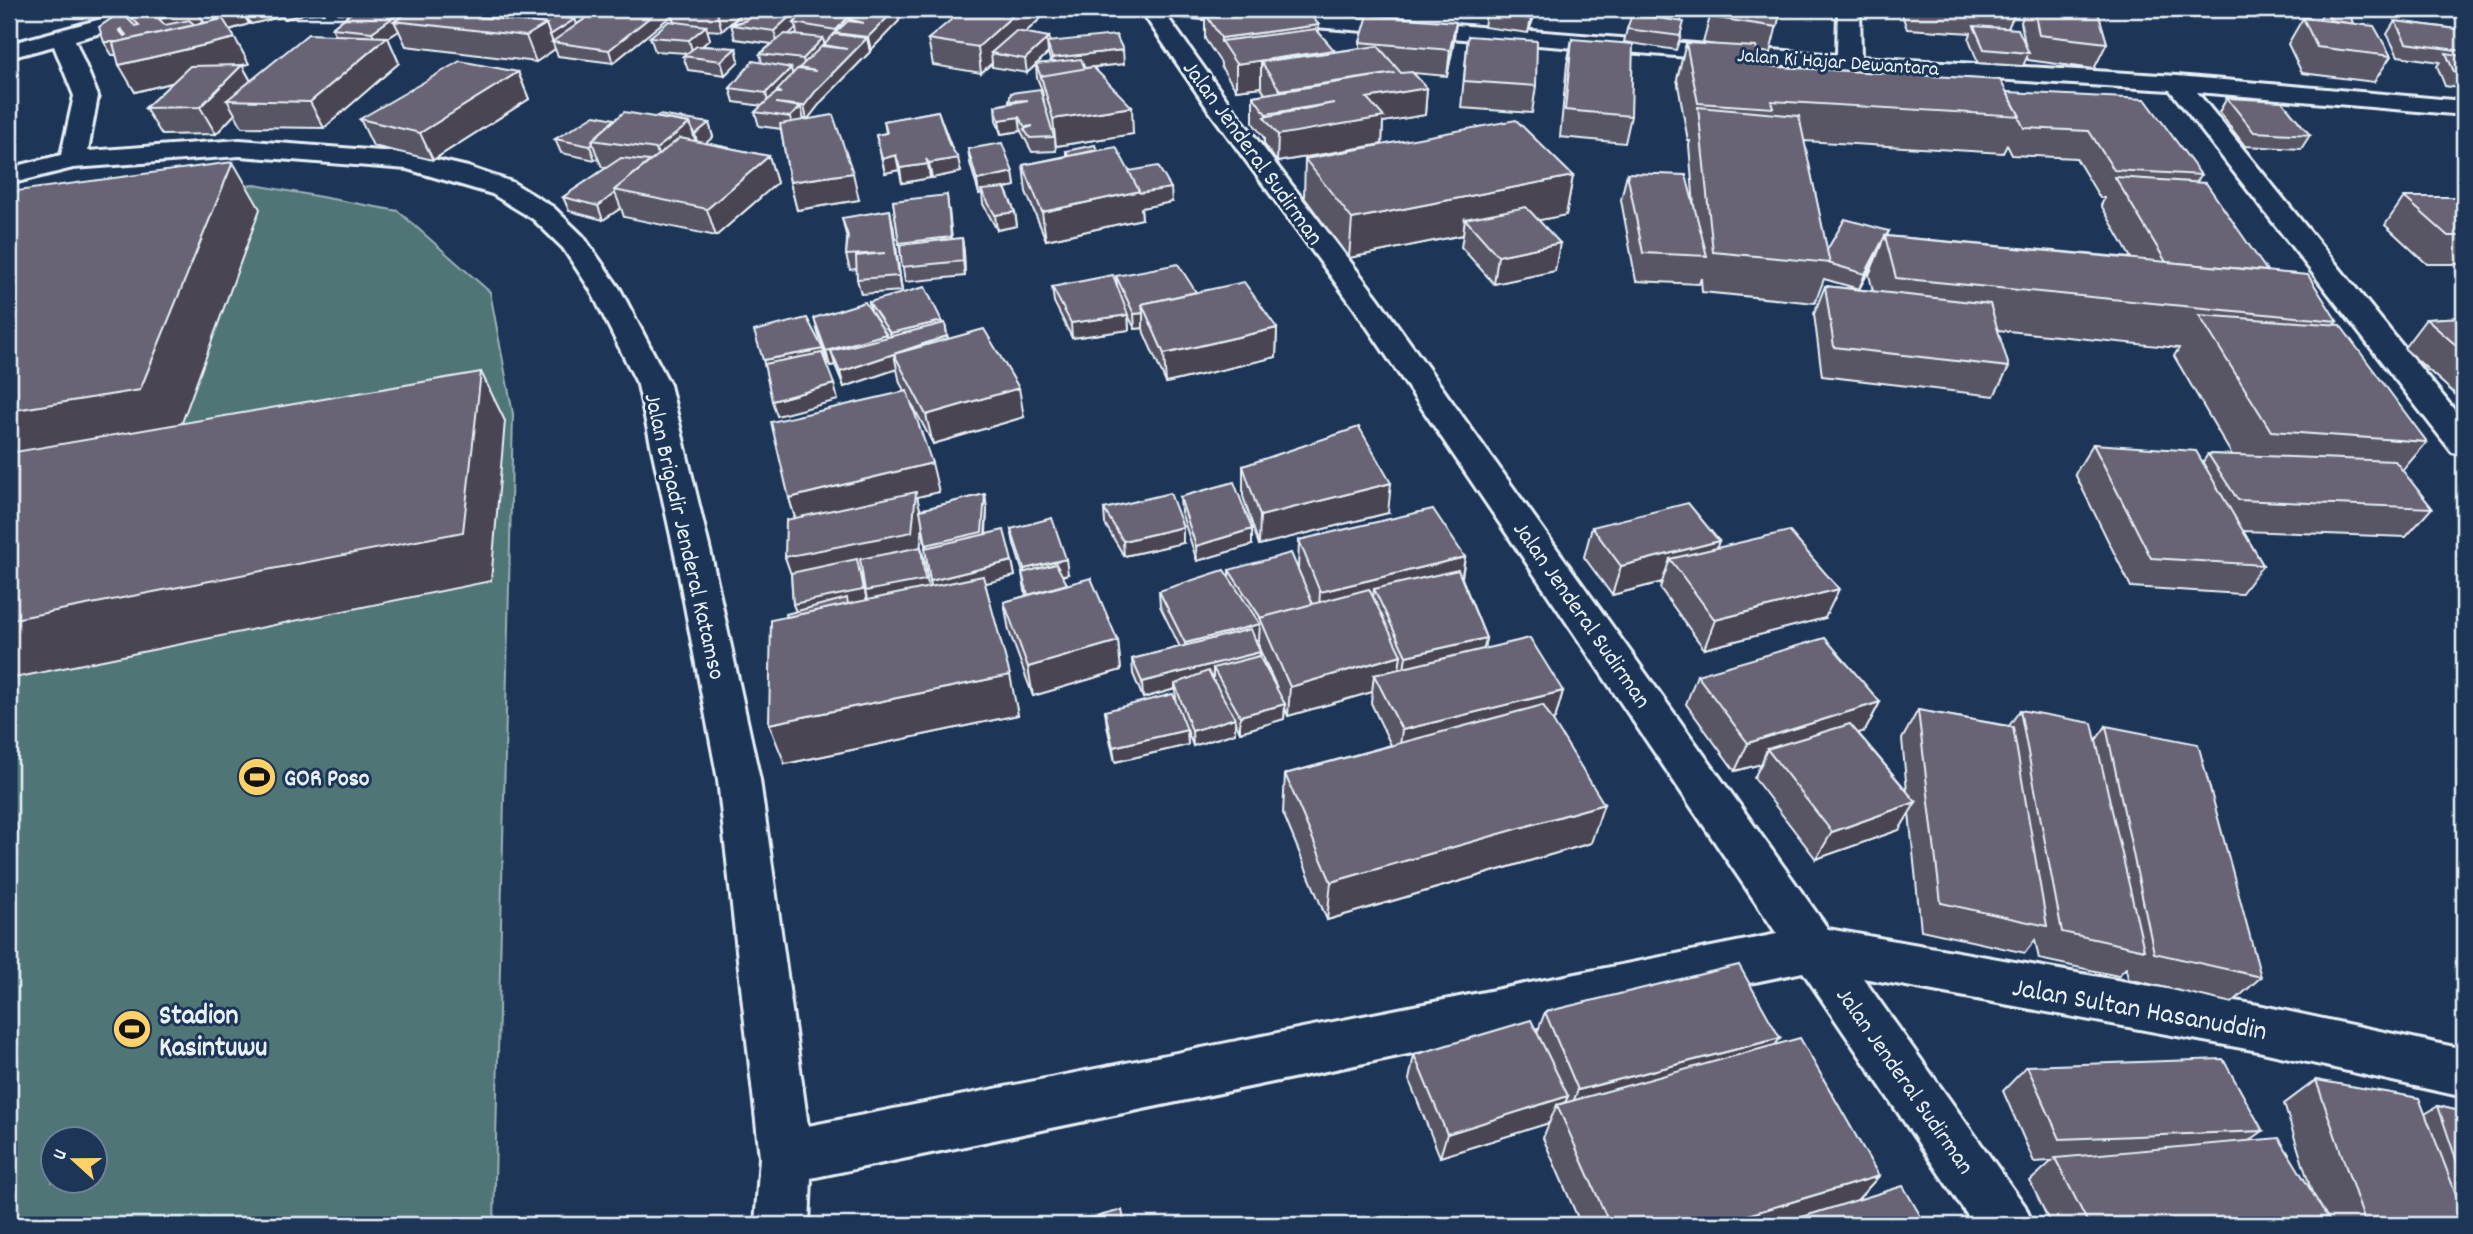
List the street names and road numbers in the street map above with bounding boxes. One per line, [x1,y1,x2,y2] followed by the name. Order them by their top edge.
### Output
[1736,42,1941,86] street label: Jalan Ki Hajar Dewantara
[1173,54,1330,253] street label: Jalan Jenderal Sudirman
[634,390,733,683] street label: Jalan Brigadir Jenderal Katamso
[1503,515,1658,716] street label: Jalan Jenderal Sudirman
[2009,970,2270,1054] street label: Jalan Sultan Hasanuddin
[1826,981,1981,1182] street label: Jalan Jenderal Sudirman

